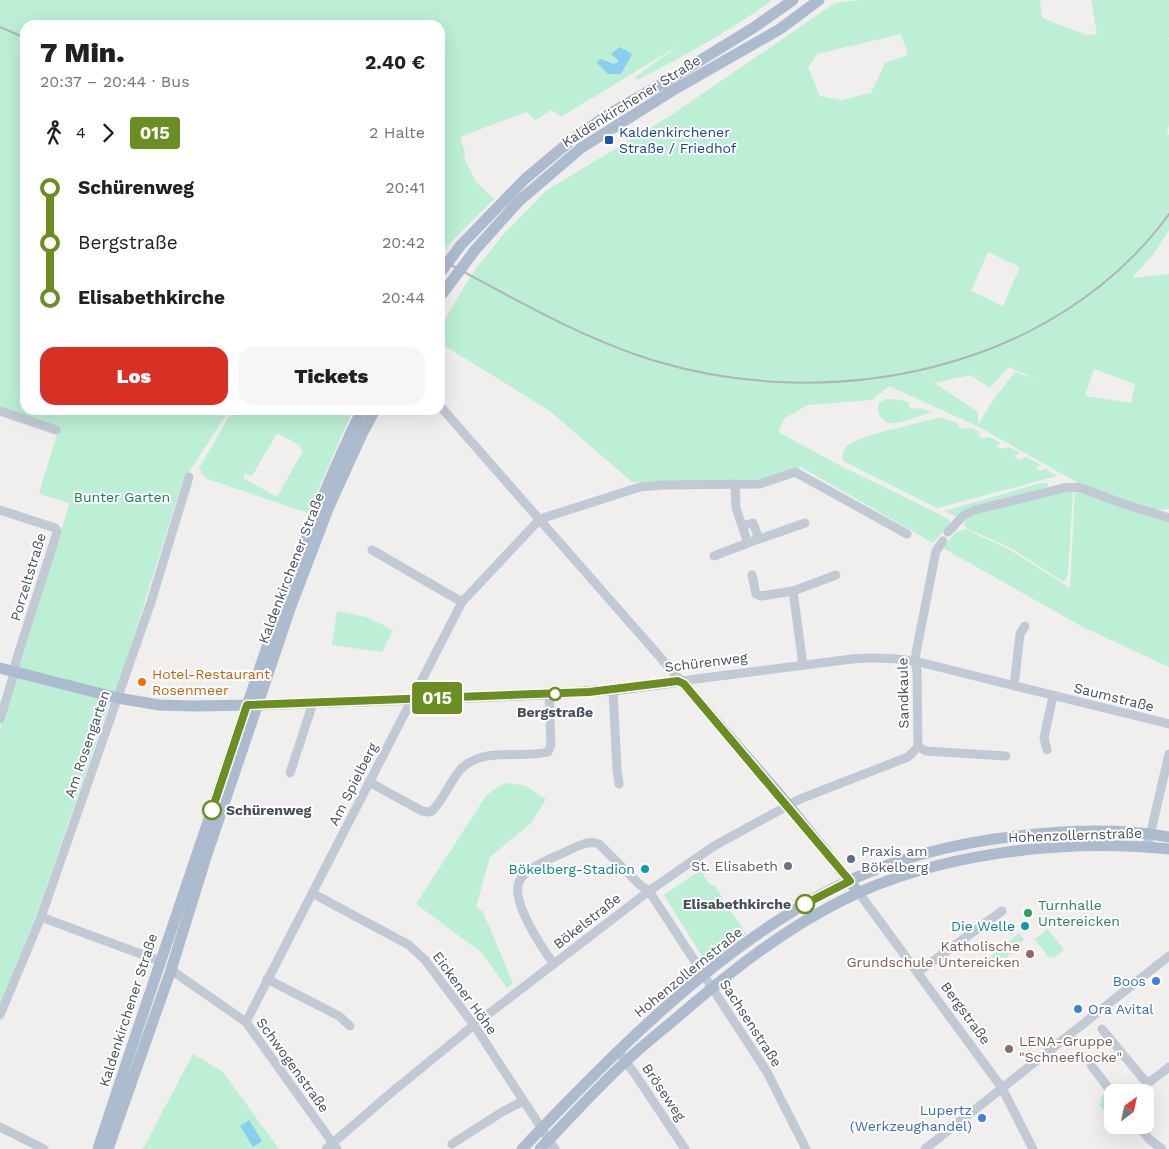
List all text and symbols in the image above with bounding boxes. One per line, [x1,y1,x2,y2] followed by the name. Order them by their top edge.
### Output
[40,36,125,69] text: 7 Min.
[365,51,425,74] text: 2.40 €
[559,52,703,150] street label: Kaldenkirchener Straße
[40,72,190,91] text: 20:37 – 20:44 · Bus
[40,119,68,147] icon: walk
[94,119,122,147] icon: forward
[140,122,170,143] text: 015
[76,123,86,142] text: 4
[369,123,425,142] text: 2 Halte
[619,124,737,156] place label: Kaldenkirchener Straße / Friedhof
[603,134,615,146] marker: Kaldenkirchener Straße / Friedhof
[78,176,194,199] text: Schürenweg
[385,178,425,197] text: 20:41
[78,231,178,254] text: Bergstraße
[382,233,425,252] text: 20:42
[78,286,225,309] text: Elisabethkirche
[381,288,425,307] text: 20:44
[40,347,228,405] button: Los
[238,347,425,405] button: Tickets
[74,489,170,505] park label: Bunter Garten
[255,490,327,646] street label: Kaldenkirchener Straße
[7,531,49,623] street label: Porzeltstraße
[664,649,749,675] street label: Schürenweg
[894,657,912,729] street label: Sandkaule
[152,666,270,698] place label: Hotel-Restaurant Rosenmeer
[136,676,148,688] marker: Hotel-Restaurant Rosenmeer
[1072,679,1156,715] street label: Saumstraße
[408,682,466,714] line badge: 015
[422,687,452,708] text: 015
[548,687,562,701] marker: Bergstraße
[61,688,113,800] street label: Am Rosengarten
[517,704,593,720] place label: Bergstraße
[325,739,381,828] street label: Am Spielberg
[202,800,222,820] marker: Schürenweg
[226,802,312,818] place label: Schürenweg
[1008,825,1142,845] street label: Hohenzollernstraße
[861,843,929,875] place label: Praxis am Bökelberg
[845,853,857,865] marker: Praxis am Bökelberg
[691,858,778,874] place label: St. Elisabeth
[782,860,794,872] marker: St. Elisabeth
[509,861,635,877] place label: Bökelberg-Stadion
[639,863,651,875] marker: Bökelberg-Stadion
[550,890,624,952] street label: Bökelstraße
[795,894,815,914] marker: Elisabethkirche
[683,896,791,912] place label: Elisabethkirche
[1038,897,1120,929] place label: Turnhalle Untereicken
[1022,907,1034,919] marker: Turnhalle Untereicken
[951,918,1015,934] place label: Die Welle
[1019,920,1031,932] marker: Die Welle
[631,924,745,1020] street label: Hohenzollernstraße
[96,931,160,1089] street label: Kaldenkirchener Straße
[846,938,1020,970] place label: Katholische Grundschule Untereicken
[430,948,500,1038] street label: Eickener Höhe
[1024,948,1036,960] marker: Katholische Grundschule Untereicken
[1113,973,1146,989] place label: Boos
[1150,975,1162,987] marker: Boos
[717,976,785,1070] street label: Sachsenstraße
[938,979,994,1047] street label: Bergstraße
[1088,1001,1154,1017] place label: Ora Avital
[1072,1003,1084,1015] marker: Ora Avital
[253,1015,333,1115] street label: Schwogenstraße
[1019,1033,1122,1065] place label: LENA-Gruppe "Schneeflocke"
[1003,1043,1015,1055] marker: LENA-Gruppe "Schneeflocke"
[639,1060,689,1124] street label: Bröseweg
[1104,1084,1154,1134] north arrow
[1104,1084,1154,1134] map controls
[850,1102,972,1134] place label: Lupertz (Werkzeughandel)
[976,1112,988,1124] marker: Lupertz (Werkzeughandel)

